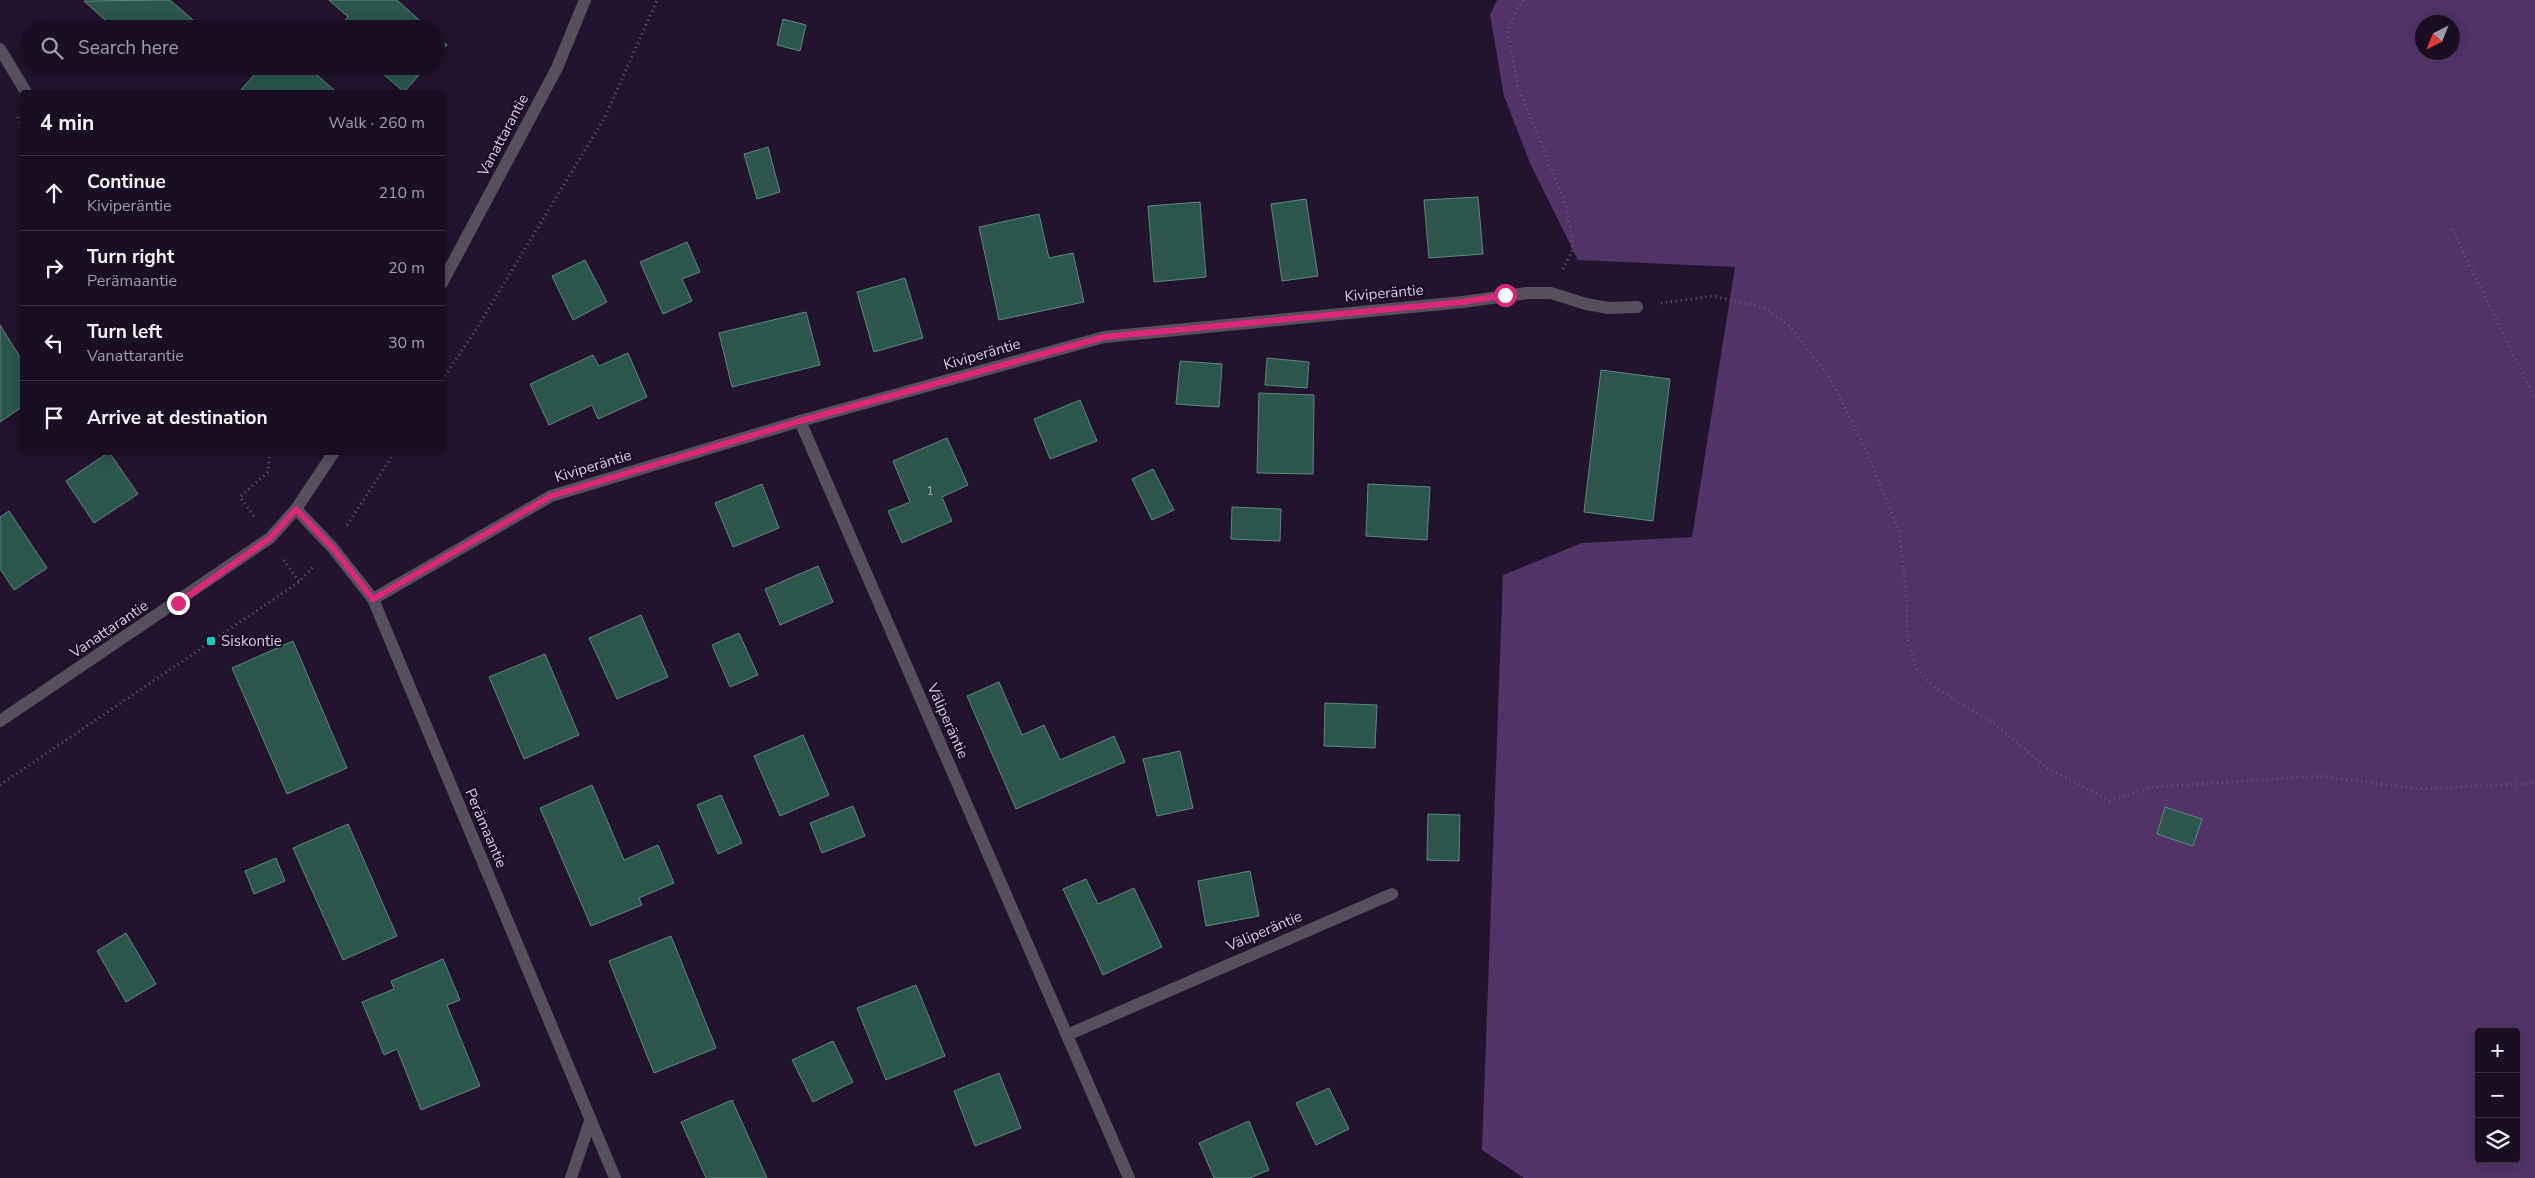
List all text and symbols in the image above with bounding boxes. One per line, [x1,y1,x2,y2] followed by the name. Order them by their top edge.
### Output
[2415,15,2460,60] north arrow
[20,20,445,75] search box
[38,34,66,62] icon: search
[78,35,179,61] text: Search here
[472,90,533,181] street label: Vanattarantie
[40,109,94,137] text: 4 min
[329,112,425,134] text: Walk · 260 m
[87,169,166,195] text: Continue
[40,179,68,207] icon: ahead
[378,182,425,204] text: 210 m
[87,195,172,217] text: Kiviperäntie
[87,244,174,270] text: Turn right
[40,254,68,282] icon: right
[388,257,425,279] text: 20 m
[87,270,177,292] text: Perämaantie
[1344,280,1424,306] street label: Kiviperäntie
[1494,284,1517,307] route start
[87,319,162,345] text: Turn left
[40,329,68,357] icon: left
[388,332,425,354] text: 30 m
[941,333,1023,375] street label: Kiviperäntie
[87,345,184,367] text: Vanattarantie
[40,404,68,432] icon: arrive
[87,405,268,431] text: Arrive at destination
[552,445,634,487] street label: Kiviperäntie
[926,483,934,499] house number: 1
[167,592,190,615] route end
[65,595,152,663] street label: Vanattarantie
[221,631,282,651] place label: Siskontie
[205,635,217,647] marker: Siskontie
[922,679,974,762] street label: Väliperäntie
[460,785,512,871] street label: Perämaantie
[1222,906,1305,956] street label: Väliperäntie
[2475,1028,2520,1163] map controls
[2475,1028,2520,1073] button: +
[2475,1073,2520,1118] button: −
[2475,1118,2520,1163] button: layers

